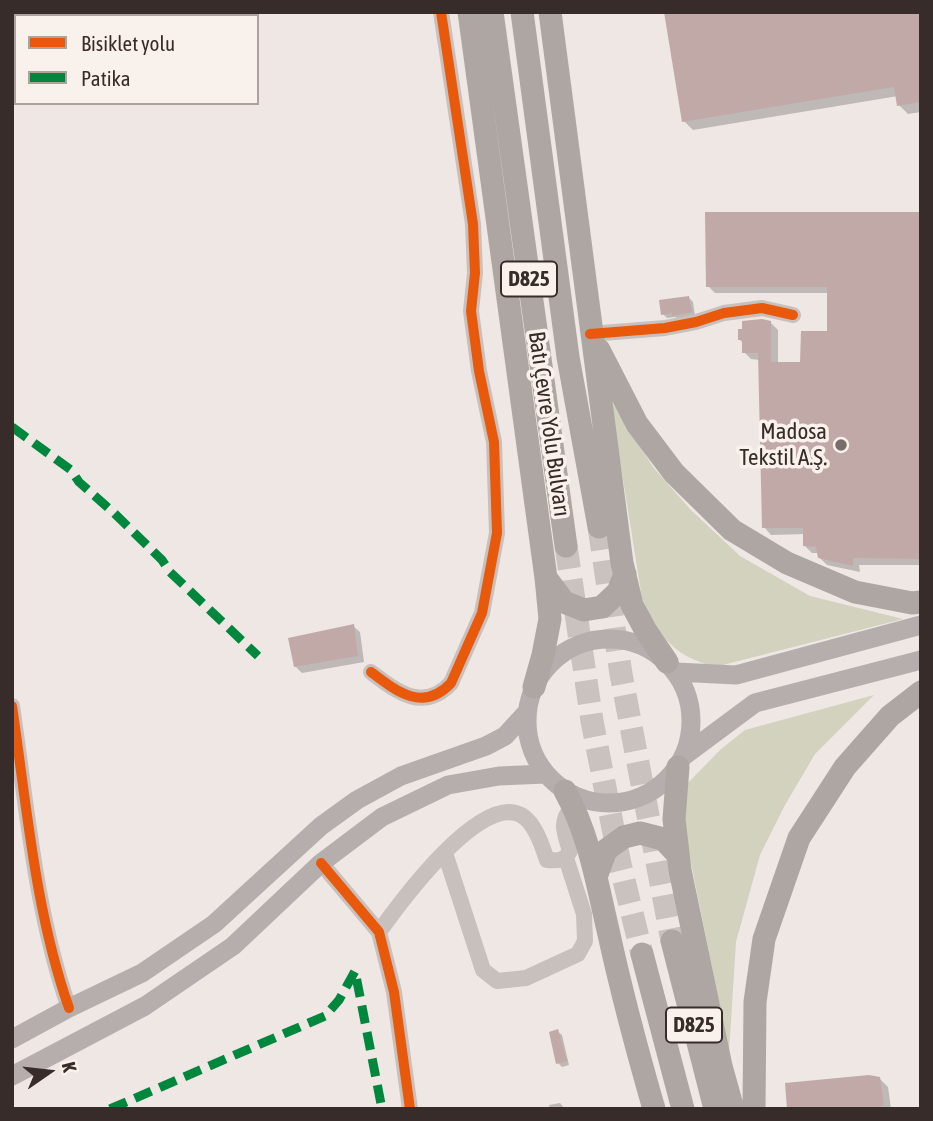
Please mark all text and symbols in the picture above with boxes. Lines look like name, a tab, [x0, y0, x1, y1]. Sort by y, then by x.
legend	[14, 14, 259, 105]
text: Bisiklet yolu	[81, 31, 175, 55]
text: Patika	[81, 66, 131, 90]
road number: D825	[501, 262, 557, 296]
street label: Batı Çevre Yolu Bulvarı	[522, 329, 576, 519]
place label: Madosa Tekstil A.Ş.	[739, 418, 827, 472]
marker: Madosa Tekstil A.Ş.	[833, 437, 849, 453]
road number: D825	[666, 1007, 722, 1042]
north arrow	[14, 1037, 84, 1107]
text: K	[58, 1060, 81, 1074]

